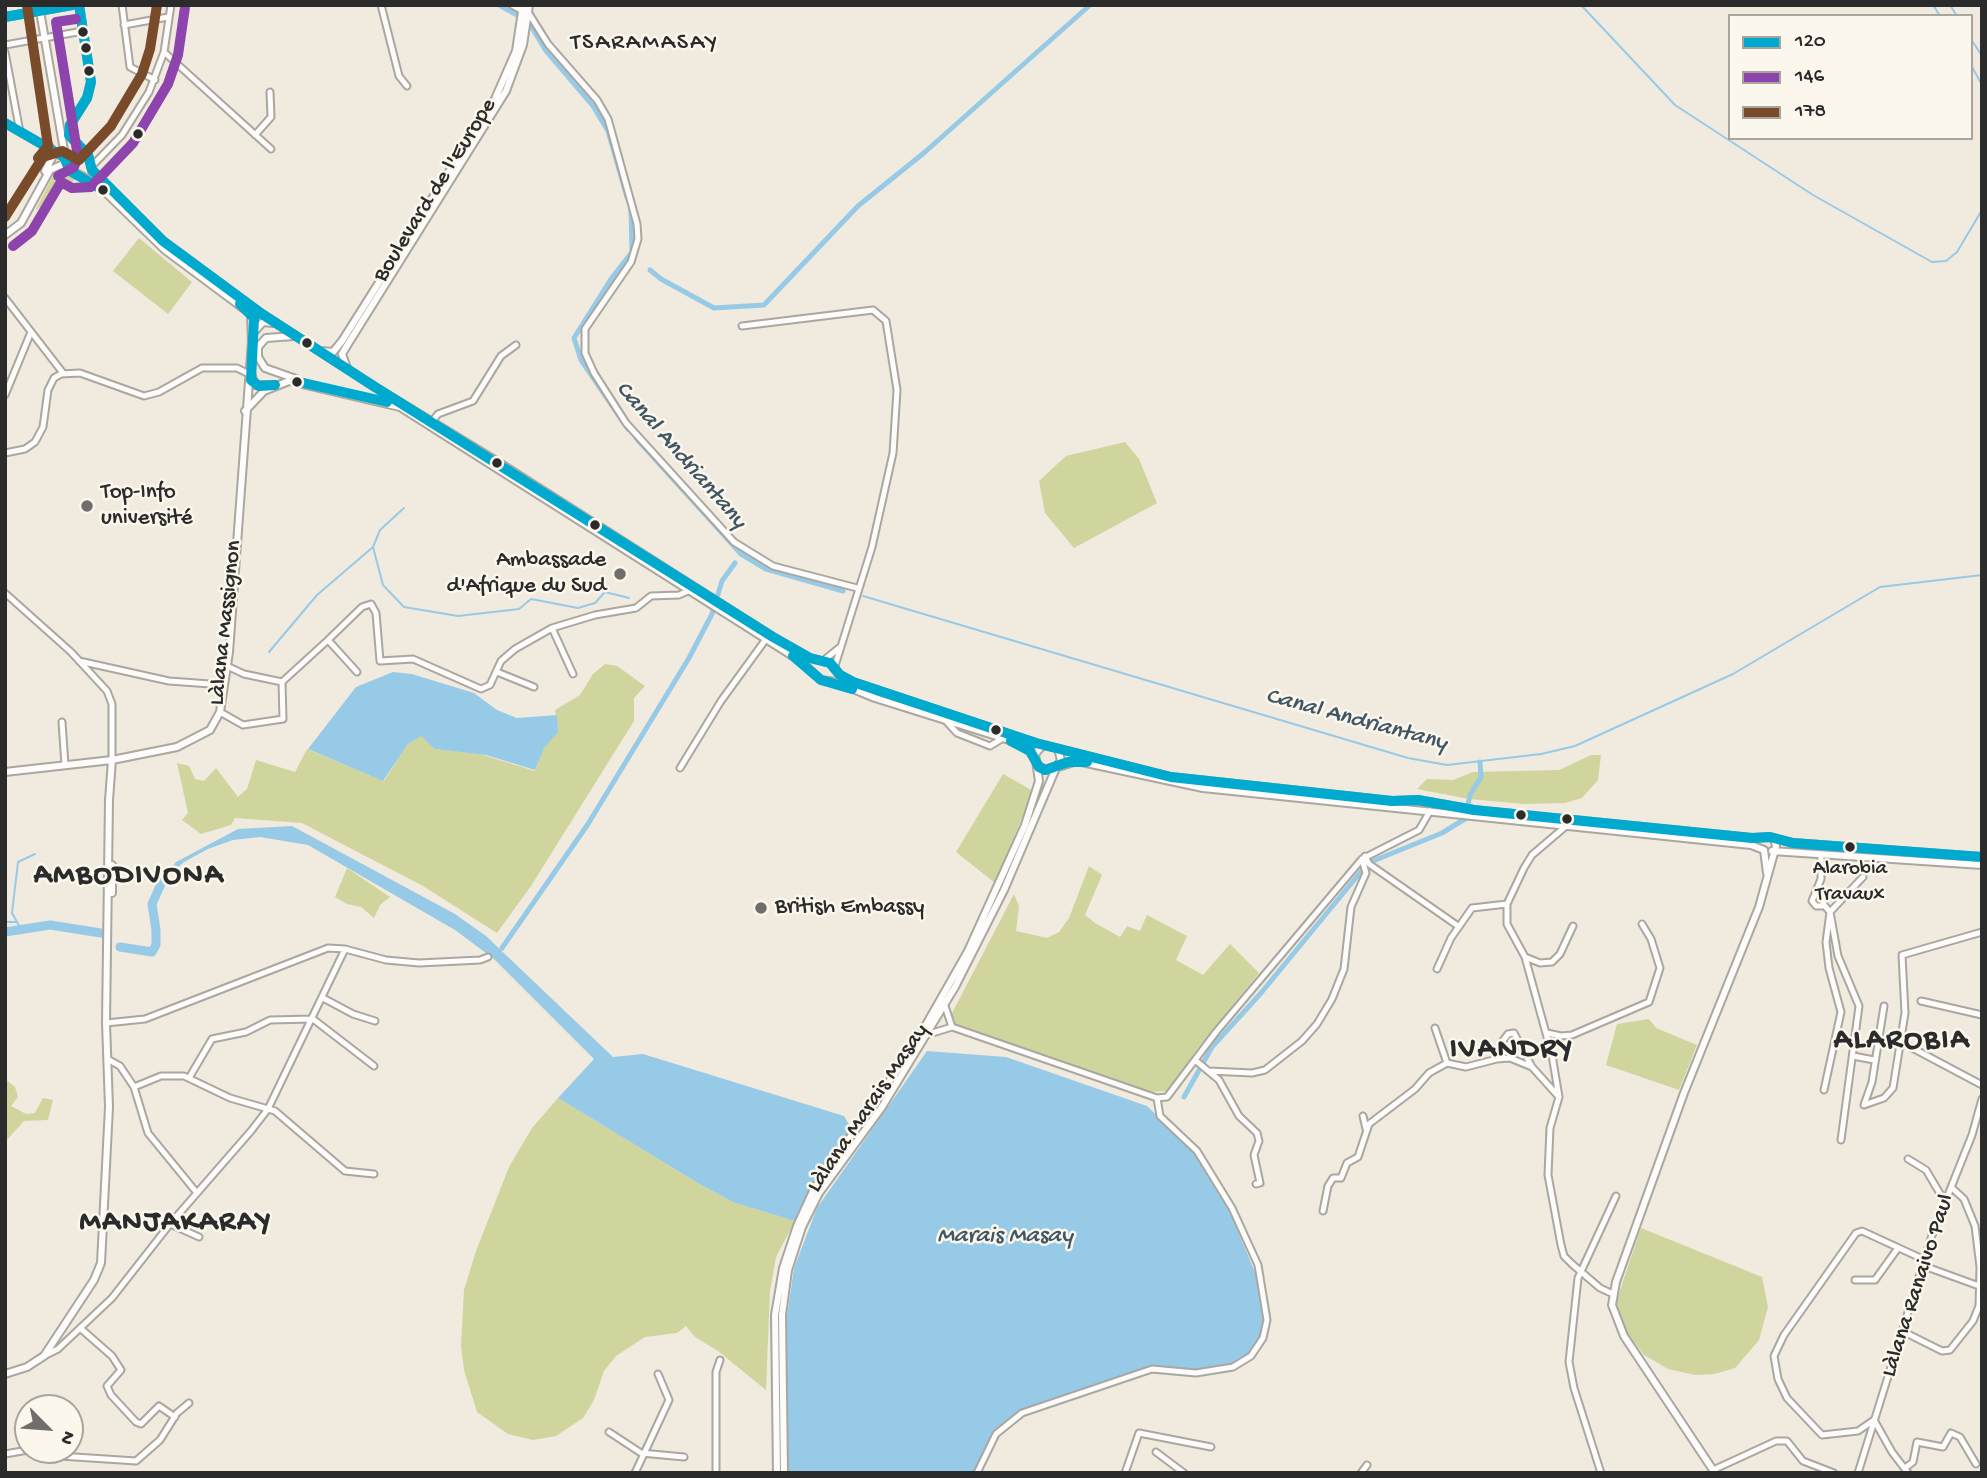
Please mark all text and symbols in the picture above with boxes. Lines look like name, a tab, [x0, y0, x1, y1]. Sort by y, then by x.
legend	[1728, 14, 1973, 140]
unlabelled marker	[76, 25, 90, 39]
district label: TSARAMASAY	[572, 30, 718, 58]
text: 120	[1795, 30, 1826, 55]
unlabelled marker	[79, 41, 93, 55]
unlabelled marker	[82, 64, 96, 78]
text: 146	[1795, 65, 1824, 90]
street label: Boulevard de l'Europe	[368, 94, 504, 288]
text: 178	[1795, 100, 1826, 125]
unlabelled marker	[131, 127, 145, 141]
unlabelled marker	[96, 183, 110, 197]
unlabelled marker	[300, 336, 314, 350]
unlabelled marker	[290, 375, 304, 389]
water label: Canal Andriantany	[608, 376, 752, 536]
unlabelled marker	[490, 456, 504, 470]
place label: Top-Info université	[101, 479, 193, 533]
marker: Top-Info université	[79, 498, 95, 514]
unlabelled marker	[588, 518, 602, 532]
street label: Làlana Massignon	[205, 539, 249, 707]
place label: Ambassade d'Afrique du Sud	[446, 547, 606, 601]
marker: Ambassade d'Afrique du Sud	[612, 566, 628, 582]
water label: Canal Andriantany	[1262, 683, 1450, 759]
unlabelled marker	[989, 723, 1003, 737]
unlabelled marker	[1514, 808, 1528, 822]
unlabelled marker	[1560, 812, 1574, 826]
marker: Alarobia Travaux	[1843, 840, 1857, 854]
place label: Alarobia Travaux	[1813, 857, 1887, 907]
district label: AMBODIVONA	[35, 859, 223, 895]
place label: British Embassy	[775, 894, 924, 922]
marker: British Embassy	[753, 900, 769, 916]
street label: Làlana Marais Masay	[802, 1019, 936, 1199]
district label: ALAROBIA	[1835, 1024, 1969, 1060]
district label: IVANDRY	[1451, 1033, 1573, 1069]
street label: Làlana Ranaivo Paul	[1876, 1191, 1962, 1381]
district label: MANJAKARAY	[81, 1206, 271, 1242]
water label: Marais Masay	[937, 1223, 1073, 1251]
north arrow	[14, 1394, 84, 1464]
text: N	[54, 1427, 80, 1448]

